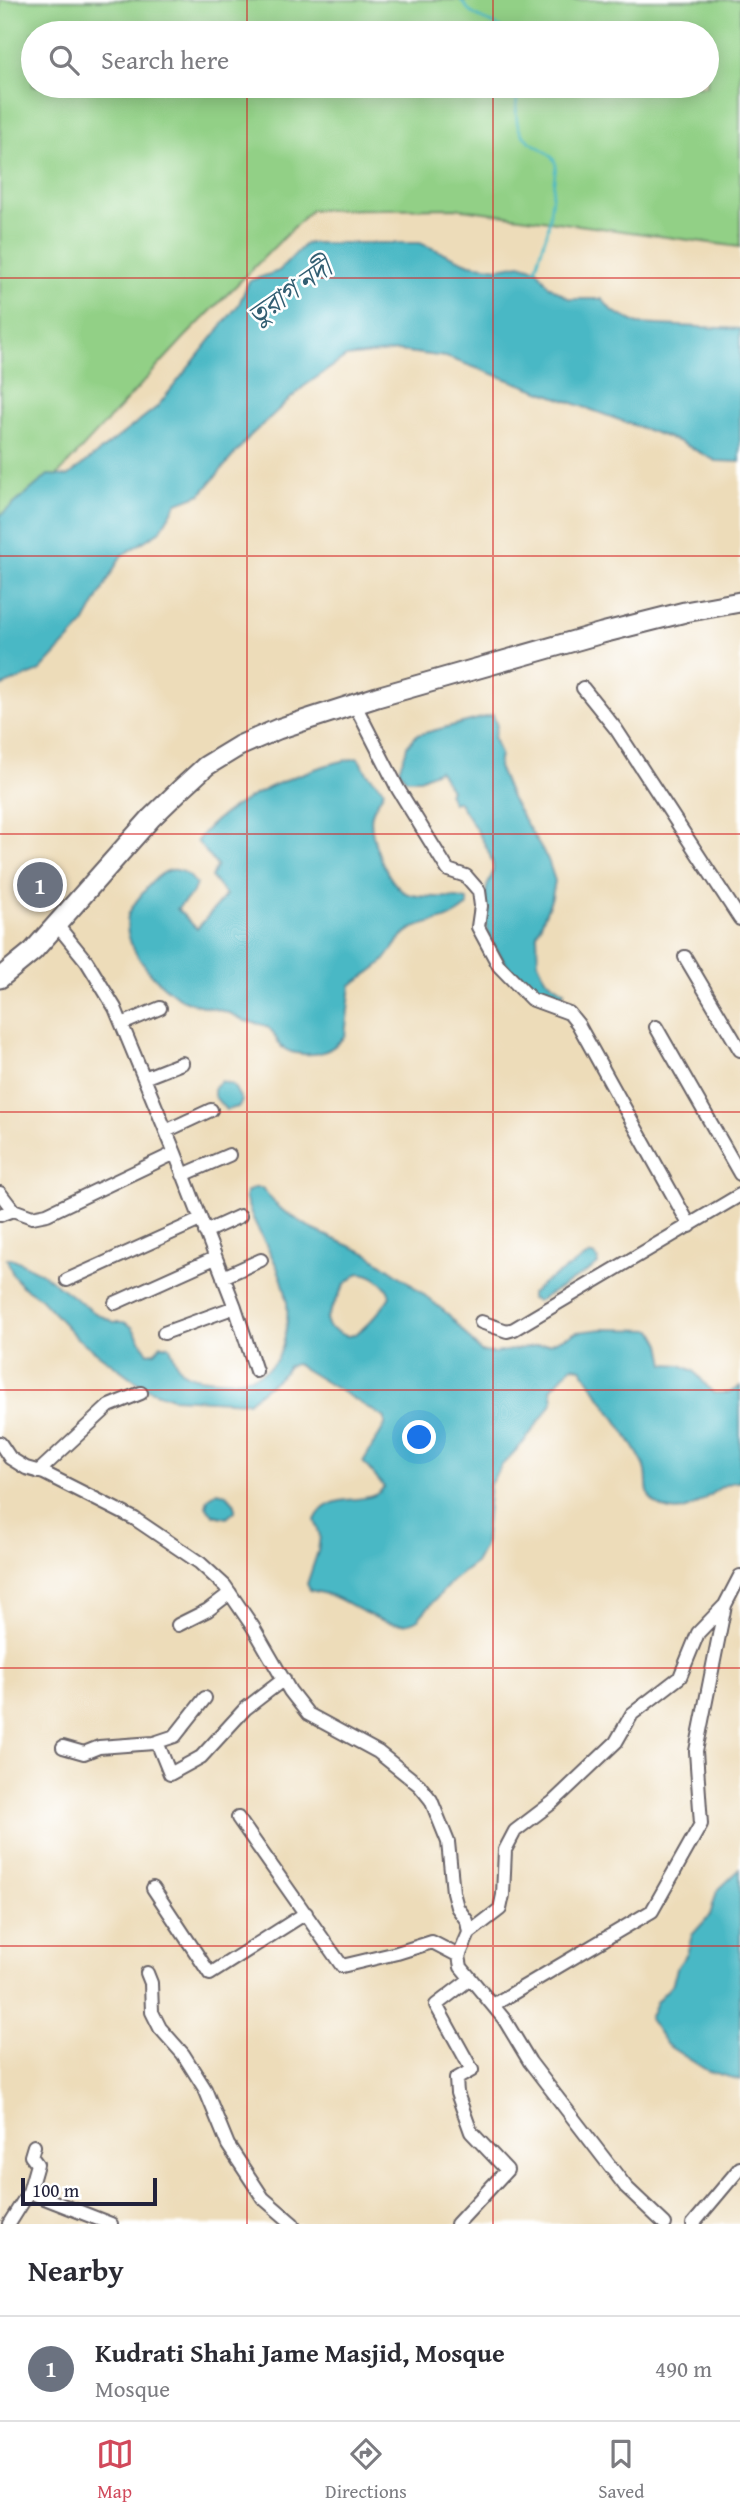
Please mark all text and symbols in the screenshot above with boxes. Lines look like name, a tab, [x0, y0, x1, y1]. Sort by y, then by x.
search box	[21, 21, 719, 98]
text: Search here	[101, 40, 229, 79]
icon: search	[45, 41, 83, 79]
water label: তুরাগ নদী	[239, 245, 342, 335]
pin: 1	[17, 859, 63, 911]
your location	[402, 1420, 436, 1454]
scale bar	[21, 2175, 158, 2207]
text: 100 m	[32, 2176, 79, 2204]
text: Nearby	[28, 2248, 124, 2292]
text: Kudrati Shahi Jame Masjid, Mosque	[95, 2333, 505, 2372]
text: 1	[45, 2352, 57, 2385]
text: 490 m	[655, 2352, 712, 2385]
text: Mosque	[95, 2372, 170, 2405]
tab: Map	[96, 2435, 134, 2505]
tab: Directions	[325, 2435, 407, 2505]
tab: Saved	[598, 2435, 644, 2505]

